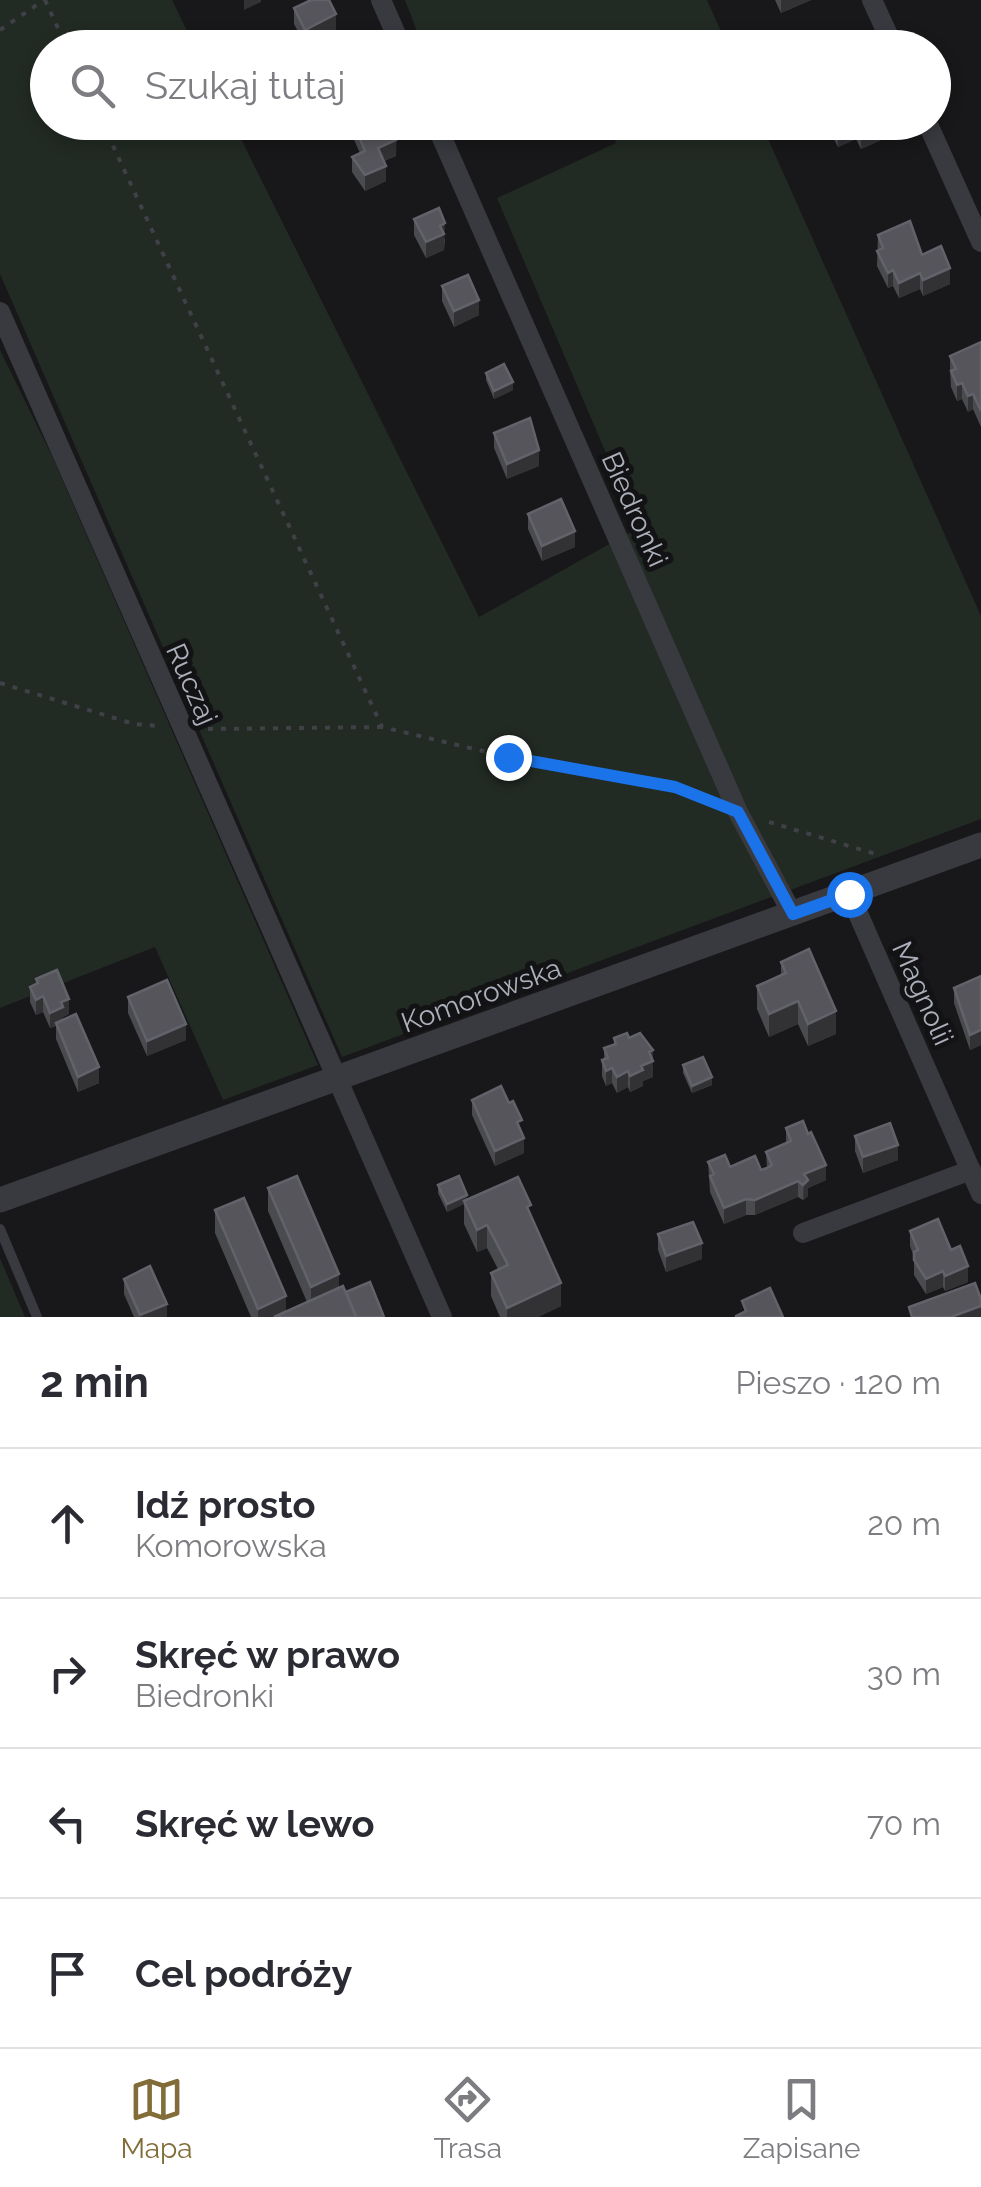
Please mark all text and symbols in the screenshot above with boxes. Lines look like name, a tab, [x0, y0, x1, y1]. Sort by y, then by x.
search box	[30, 30, 951, 140]
icon: search	[65, 58, 120, 113]
text: Szukaj tutaj	[145, 63, 346, 108]
street label: Biedronki	[595, 447, 674, 572]
street label: Ruczaj	[159, 638, 224, 730]
route end	[486, 735, 532, 781]
route start	[827, 872, 873, 918]
street label: Magnolii	[885, 936, 960, 1050]
street label: Komorowska	[397, 951, 566, 1040]
text: 2 min	[40, 1358, 149, 1407]
text: Pieszo · 120 m	[736, 1364, 941, 1401]
text: Idź prosto	[135, 1482, 316, 1527]
icon: ahead	[40, 1496, 95, 1551]
text: 20 m	[867, 1505, 941, 1542]
text: Komorowska	[135, 1527, 327, 1564]
text: Skręć w prawo	[135, 1632, 400, 1677]
icon: right	[40, 1646, 95, 1701]
text: 30 m	[867, 1655, 941, 1692]
text: Biedronki	[135, 1677, 274, 1714]
icon: left	[40, 1796, 95, 1851]
text: Skręć w lewo	[135, 1801, 375, 1846]
text: 70 m	[867, 1805, 941, 1842]
icon: arrive	[40, 1946, 95, 2001]
text: Cel podróży	[135, 1951, 352, 1996]
tab: Mapa	[120, 2072, 193, 2165]
tab: Trasa	[434, 2072, 502, 2165]
tab: Zapisane	[743, 2072, 861, 2165]

